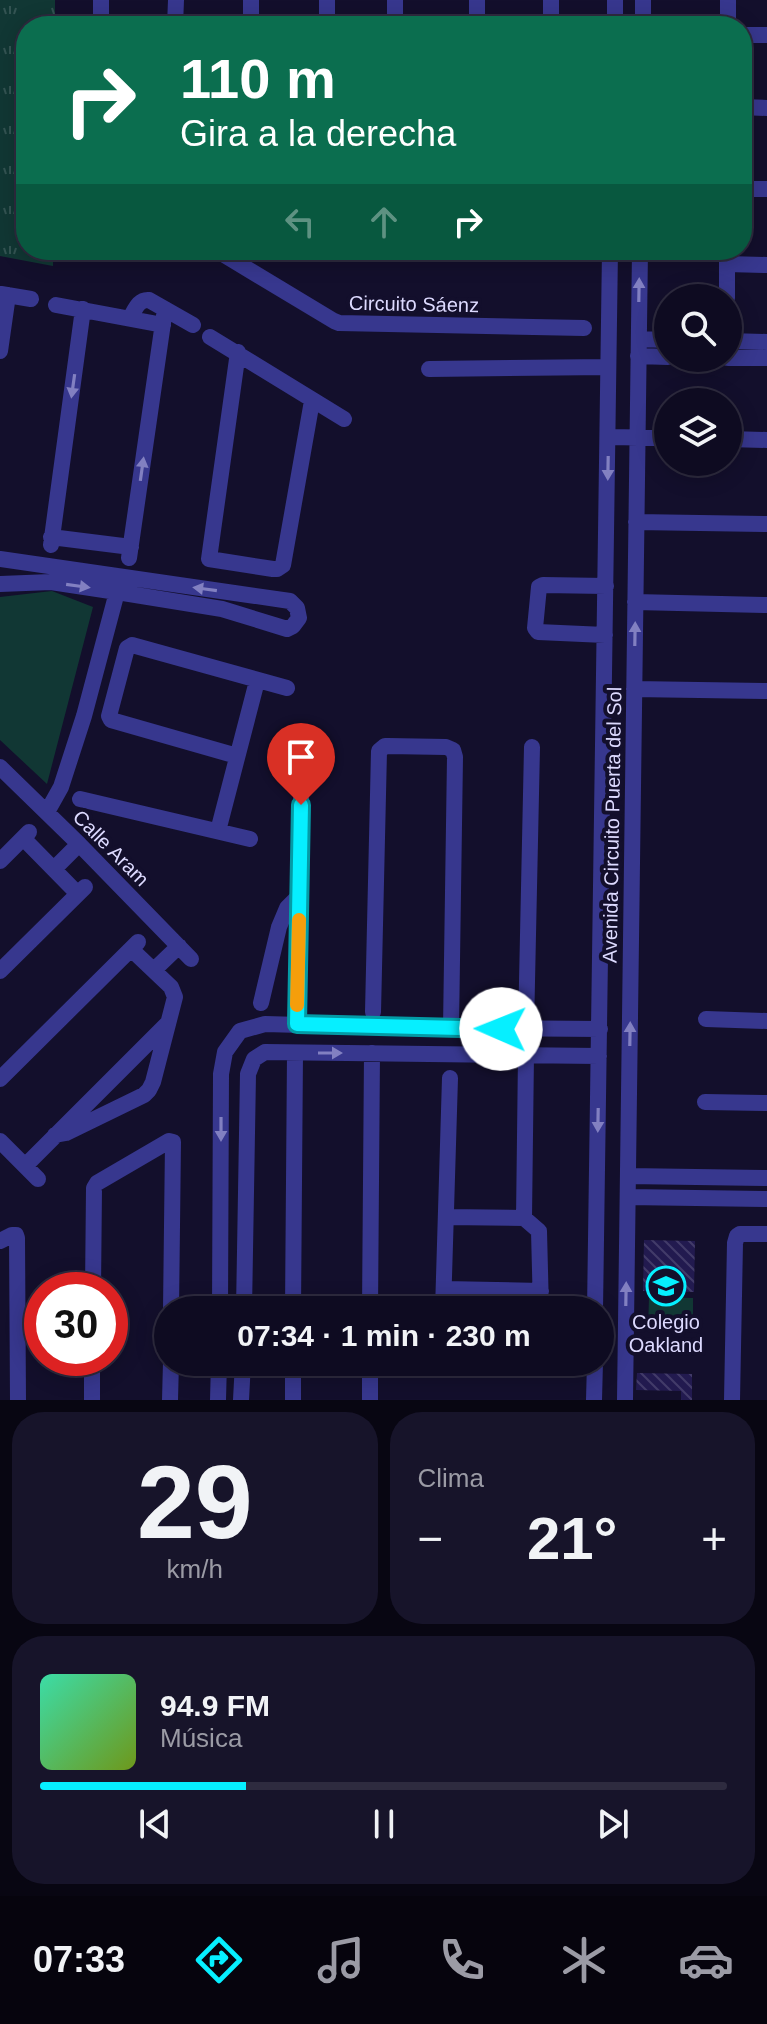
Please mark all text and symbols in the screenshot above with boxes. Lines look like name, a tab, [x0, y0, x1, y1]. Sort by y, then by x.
text: 110 m	[180, 47, 336, 110]
icon: right	[48, 48, 152, 152]
text: Gira a la derecha	[180, 113, 456, 154]
icon: left	[278, 200, 322, 244]
icon: ahead	[362, 200, 406, 244]
icon: right	[446, 200, 490, 244]
one-way arrow	[633, 277, 645, 302]
map controls	[654, 284, 742, 476]
button: search	[654, 284, 742, 372]
street label: Circuito Sáenz	[349, 292, 479, 316]
one-way arrow	[66, 374, 79, 399]
button: layers	[654, 388, 742, 476]
one-way arrow	[602, 456, 614, 481]
one-way arrow	[136, 457, 149, 482]
one-way arrow	[66, 580, 91, 593]
one-way arrow	[192, 582, 217, 595]
one-way arrow	[629, 621, 641, 646]
street label: Avenida Circuito Puerta del Sol	[599, 687, 625, 963]
pin	[267, 723, 335, 805]
icon: arrive	[279, 735, 323, 779]
street label: Calle Aram	[69, 806, 153, 890]
position arrow	[459, 987, 543, 1071]
one-way arrow	[624, 1021, 636, 1046]
one-way arrow	[318, 1047, 343, 1059]
one-way arrow	[592, 1108, 604, 1133]
one-way arrow	[215, 1117, 227, 1142]
school or university icon: Colegio Oakland	[645, 1265, 687, 1307]
speed limit sign: 30	[24, 1272, 128, 1376]
one-way arrow	[620, 1281, 633, 1306]
place label: Colegio Oakland	[629, 1311, 703, 1356]
text: 07:34 · 1 min · 230 m	[237, 1319, 531, 1352]
text: 29	[137, 1444, 253, 1560]
text: Clima	[418, 1463, 484, 1493]
text: 21°	[527, 1505, 618, 1572]
text: −	[418, 1514, 443, 1563]
text: +	[701, 1514, 727, 1563]
text: km/h	[167, 1554, 223, 1584]
text: 94.9 FM	[160, 1689, 270, 1722]
text: Música	[160, 1723, 242, 1753]
icon: previous	[133, 1802, 177, 1846]
icon: pause	[362, 1802, 406, 1846]
icon: next	[591, 1802, 635, 1846]
icon: directions	[191, 1932, 247, 1988]
icon: music	[313, 1932, 369, 1988]
icon: phone	[434, 1932, 490, 1988]
icon: climate	[556, 1932, 612, 1988]
icon: car	[678, 1932, 734, 1988]
text: 07:33	[33, 1939, 125, 1980]

